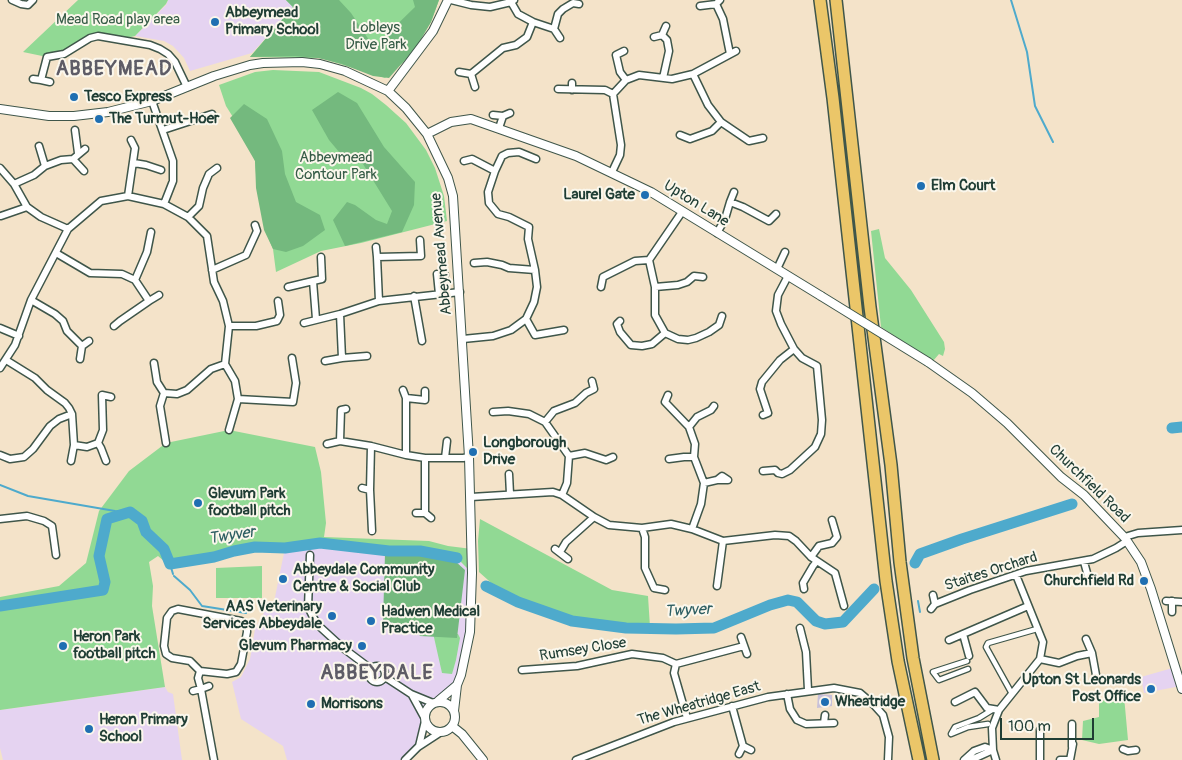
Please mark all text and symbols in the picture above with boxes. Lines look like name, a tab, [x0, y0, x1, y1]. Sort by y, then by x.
place label: Abbeymead Primary School	[225, 4, 319, 39]
park label: Mead Road play area	[56, 11, 180, 29]
marker: Abbeymead Primary School	[209, 16, 221, 28]
park label: Lobleys Drive Park	[345, 19, 407, 54]
district label: ABBEYMEAD	[55, 58, 173, 82]
place label: Tesco Express	[84, 88, 172, 106]
marker: Tesco Express	[68, 91, 80, 103]
place label: The Turmut-Hoer	[109, 110, 219, 128]
marker: The Turmut-Hoer	[93, 113, 105, 125]
park label: Abbeymead Contour Park	[295, 149, 377, 184]
street label: Upton Lane	[660, 177, 732, 231]
place label: Elm Court	[931, 177, 995, 195]
marker: Elm Court	[915, 180, 927, 192]
place label: Laurel Gate	[563, 186, 635, 204]
marker: Laurel Gate	[639, 189, 651, 201]
street label: Abbeymead Avenue	[428, 192, 456, 316]
place label: Longborough Drive	[483, 434, 566, 469]
street label: Churchfield Road	[1045, 441, 1133, 527]
marker: Longborough Drive	[467, 446, 479, 458]
place label: Glevum Park football pitch	[208, 485, 291, 520]
marker: Glevum Park football pitch	[192, 497, 204, 509]
water label: Twyver	[207, 523, 257, 549]
street label: Staites Orchard	[942, 548, 1040, 596]
place label: Abbeydale Community Centre & Social Club	[293, 561, 434, 596]
place label: Churchfield Rd	[1044, 572, 1134, 590]
marker: Abbeydale Community Centre & Social Club	[277, 573, 289, 585]
marker: Churchfield Rd	[1138, 575, 1150, 587]
place label: AAS Veterinary Services Abbeydale	[203, 598, 322, 633]
water label: Twyver	[664, 600, 712, 622]
place label: Hadwen Medical Practice	[381, 603, 480, 638]
marker: AAS Veterinary Services Abbeydale	[326, 610, 338, 622]
marker: Hadwen Medical Practice	[365, 615, 377, 627]
place label: Heron Park football pitch	[73, 628, 156, 663]
street label: Rumsey Close	[538, 634, 628, 666]
place label: Glevum Pharmacy	[239, 637, 352, 655]
marker: Heron Park football pitch	[57, 640, 69, 652]
marker: Glevum Pharmacy	[356, 640, 368, 652]
district label: ABBEYDALE	[319, 662, 435, 686]
place label: Upton St Leonards Post Office	[1022, 671, 1141, 706]
street label: The Wheatridge East	[636, 678, 762, 730]
marker: Upton St Leonards Post Office	[1145, 683, 1157, 695]
place label: Wheatridge	[835, 693, 905, 711]
place label: Morrisons	[321, 695, 383, 713]
marker: Wheatridge	[819, 696, 831, 708]
marker: Morrisons	[305, 698, 317, 710]
scale bar	[1002, 708, 1096, 740]
place label: Heron Primary School	[99, 711, 188, 746]
text: 100 m	[1008, 717, 1051, 736]
marker: Heron Primary School	[83, 723, 95, 735]

